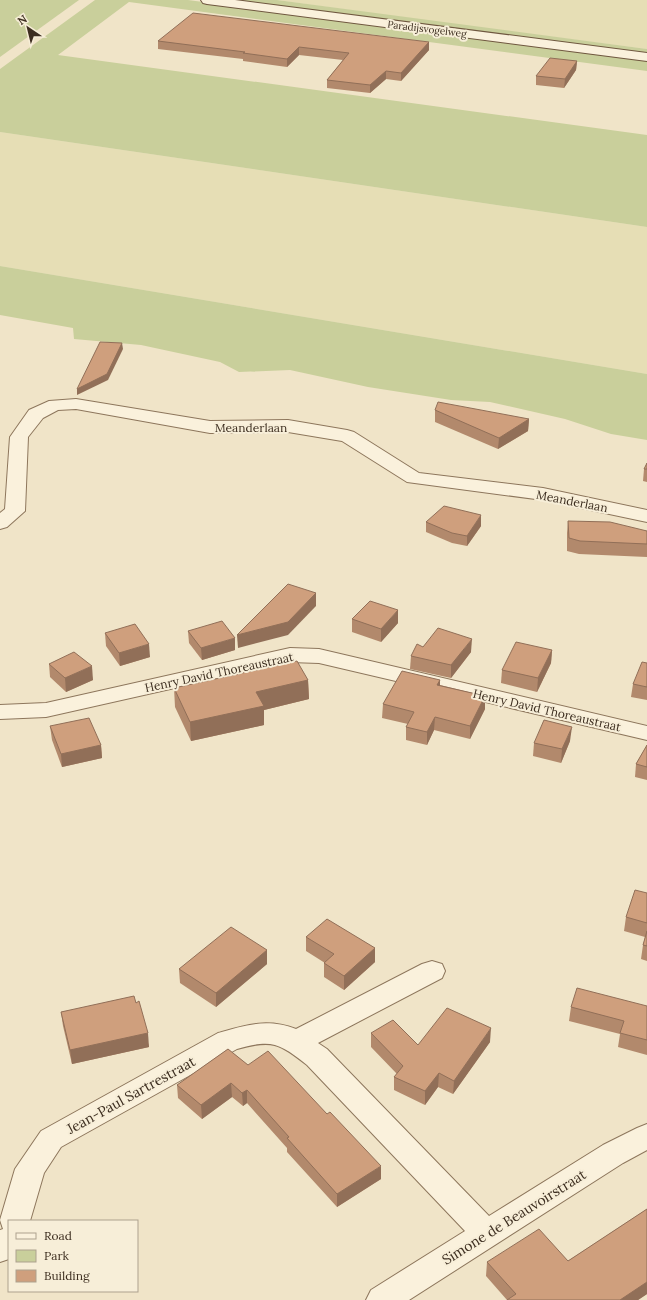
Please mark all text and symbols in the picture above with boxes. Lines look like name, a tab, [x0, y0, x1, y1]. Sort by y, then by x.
north arrow	[8, 8, 48, 48]
text: N	[15, 11, 30, 28]
street label: Paradijsvogelweg	[387, 18, 468, 40]
street label: Meanderlaan	[215, 420, 287, 435]
street label: Meanderlaan	[535, 487, 609, 515]
street label: Henry David Thoreaustraat	[143, 649, 295, 695]
street label: Henry David Thoreaustraat	[472, 686, 623, 734]
street label: Jean-Paul Sartrestraat	[63, 1052, 199, 1138]
street label: Simone de Beauvoirstraat	[439, 1165, 590, 1269]
legend	[8, 1220, 138, 1292]
text: Road	[44, 1228, 72, 1243]
text: Park	[44, 1248, 70, 1263]
text: Building	[44, 1268, 90, 1283]

